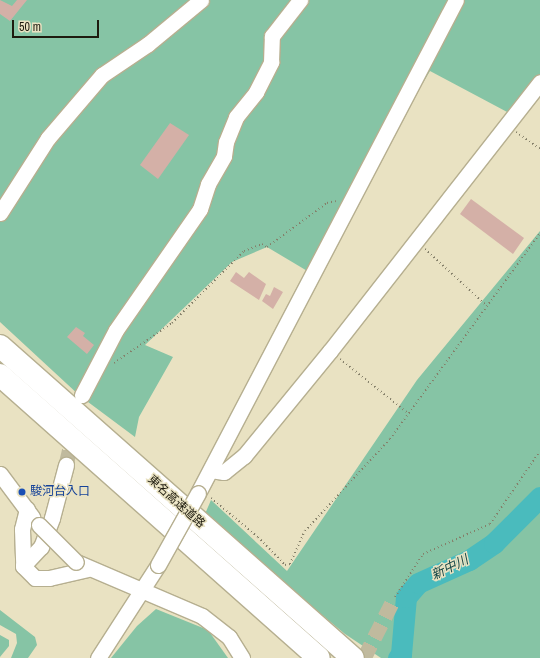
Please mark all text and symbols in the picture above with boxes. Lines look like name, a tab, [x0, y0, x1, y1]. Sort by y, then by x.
scale bar	[14, 12, 101, 38]
text: 50 m	[19, 19, 41, 35]
street label: 東名高速道路	[144, 473, 208, 531]
place label: 駿河台入口	[30, 485, 90, 499]
marker: 駿河台入口	[17, 487, 27, 497]
water label: 新中川	[429, 552, 471, 584]

